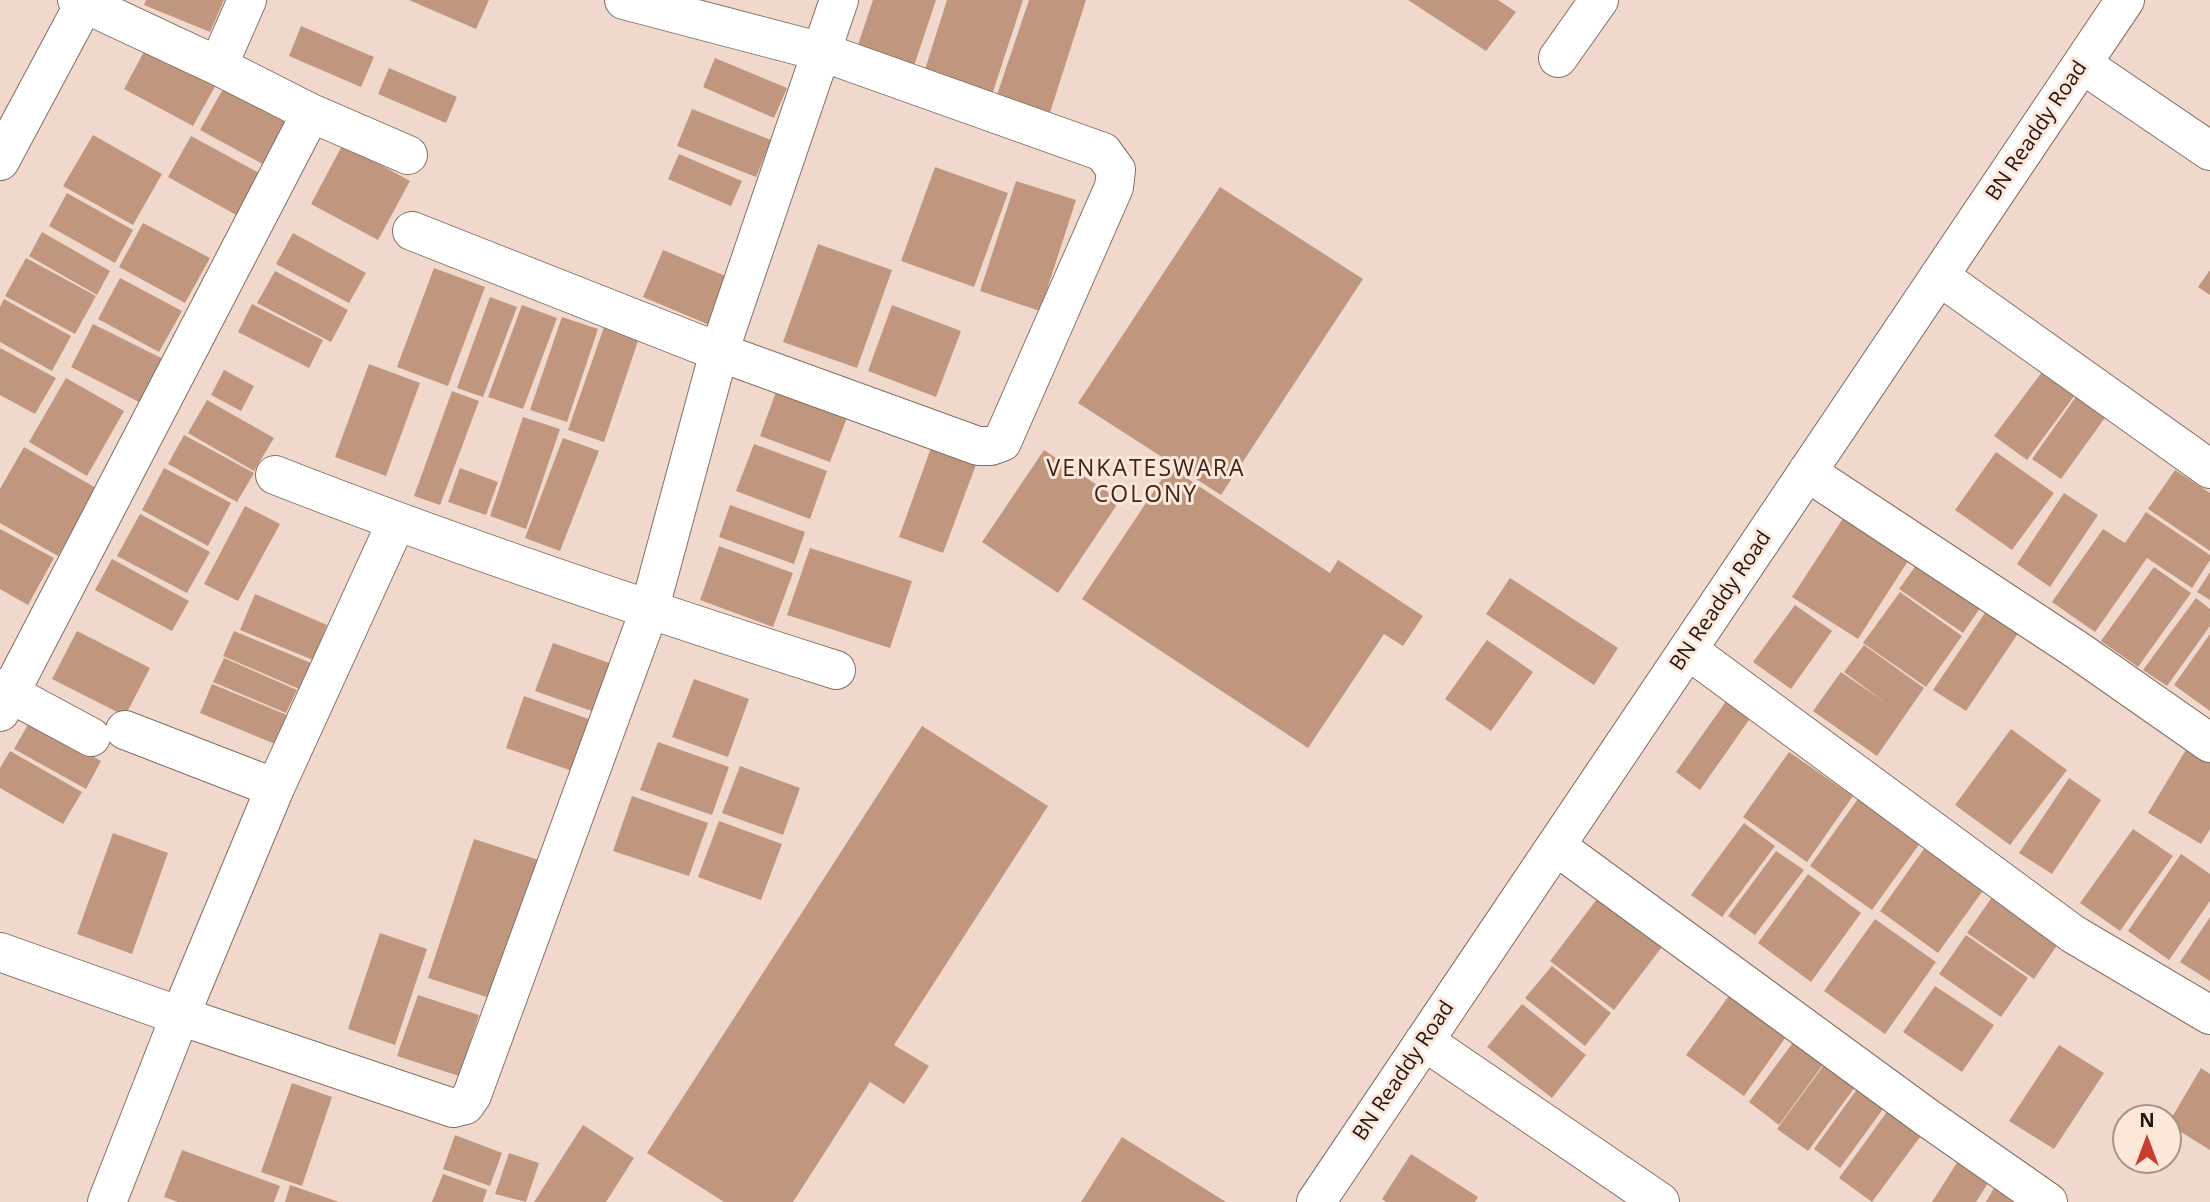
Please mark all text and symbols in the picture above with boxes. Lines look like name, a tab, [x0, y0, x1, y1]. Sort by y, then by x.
street label: BN Readdy Road	[1981, 56, 2093, 206]
district label: VENKATESWARA COLONY	[1048, 455, 1244, 509]
street label: BN Readdy Road	[1665, 526, 1777, 676]
street label: BN Readdy Road	[1348, 996, 1460, 1146]
north arrow	[2112, 1104, 2182, 1174]
text: N	[2139, 1107, 2155, 1133]

